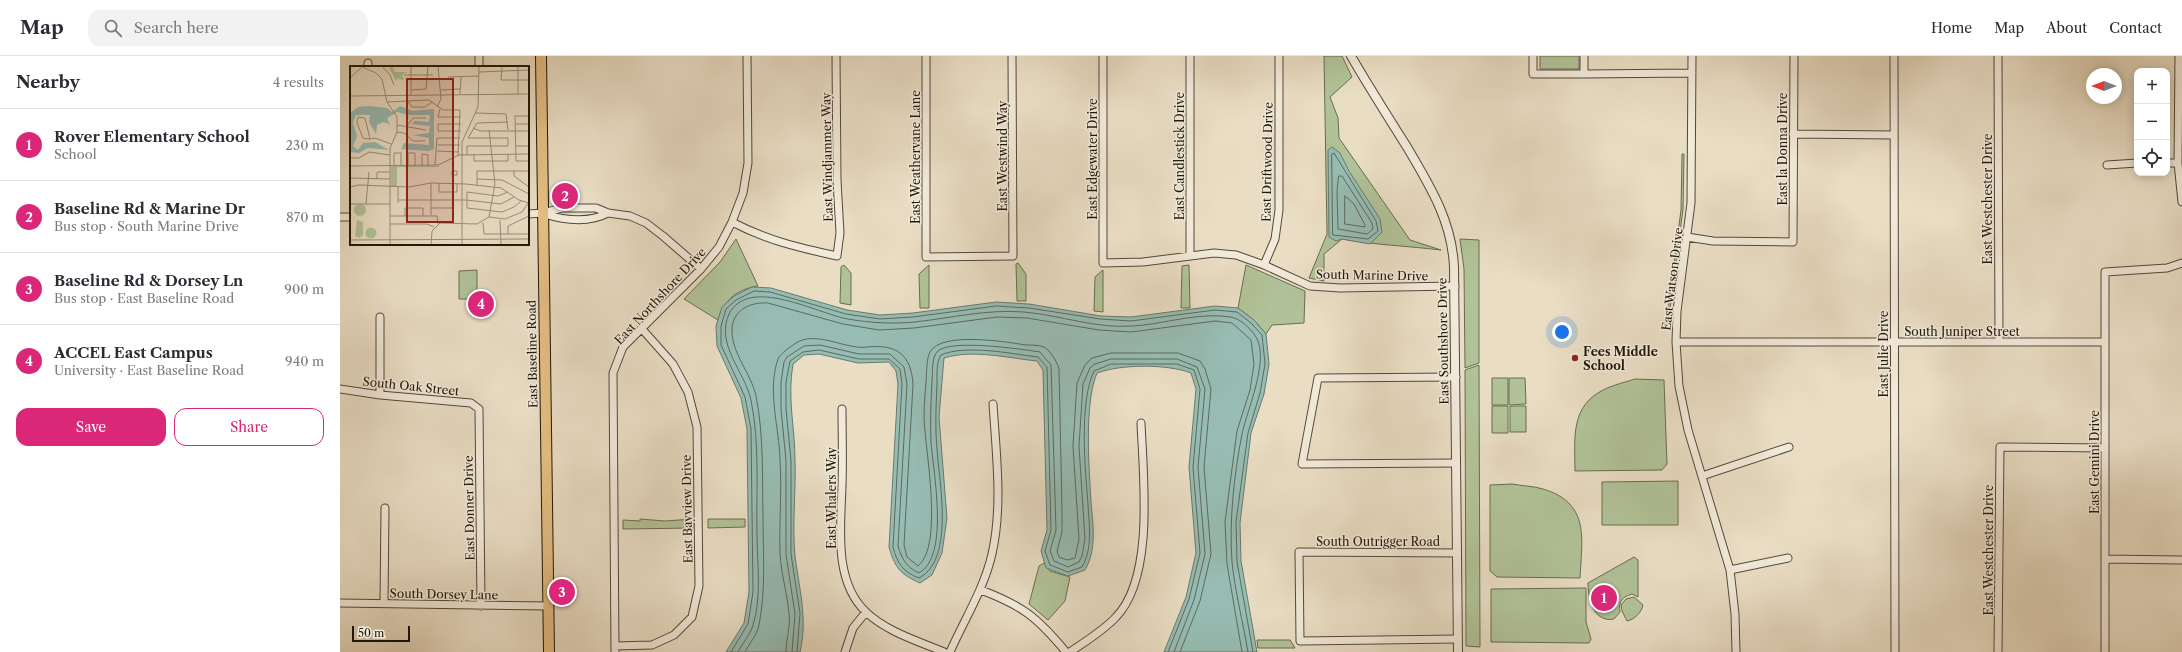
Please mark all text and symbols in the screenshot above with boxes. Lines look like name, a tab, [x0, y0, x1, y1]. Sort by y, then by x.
search box	[88, 10, 368, 46]
text: Map	[20, 16, 64, 39]
icon: search	[102, 17, 124, 39]
text: Search here	[134, 18, 219, 37]
text: Home	[1931, 19, 1972, 37]
text: Map	[1994, 19, 2024, 37]
text: About	[2046, 19, 2087, 37]
text: Contact	[2109, 19, 2162, 37]
inset map	[350, 66, 529, 245]
north arrow	[2086, 68, 2122, 104]
map controls	[2134, 68, 2170, 176]
button: +	[2134, 68, 2170, 104]
text: Nearby	[16, 72, 80, 92]
text: 4 results	[273, 74, 324, 90]
street label: East Weathervane Lane	[908, 90, 923, 224]
street label: East Windjammer Way	[818, 92, 836, 222]
street label: East Candlestick Drive	[1172, 92, 1187, 220]
street label: East la Donna Drive	[1775, 92, 1790, 205]
street label: East Edgewater Drive	[1085, 98, 1100, 220]
street label: East Westwind Way	[995, 100, 1010, 211]
street label: East Driftwood Drive	[1258, 102, 1276, 222]
button: −	[2134, 104, 2170, 140]
text: Rover Elementary School	[54, 127, 250, 146]
street label: East Westchester Drive	[1980, 133, 1995, 264]
text: 1	[26, 137, 32, 153]
text: 230 m	[286, 137, 324, 153]
button: locate	[2134, 140, 2170, 176]
text: School	[54, 146, 97, 162]
pin: 2	[552, 181, 578, 211]
text: Baseline Rd & Marine Dr	[54, 199, 245, 218]
text: 2	[25, 209, 33, 225]
text: 870 m	[286, 209, 324, 225]
text: Bus stop · South Marine Drive	[54, 218, 239, 234]
street label: East Watson Drive	[1658, 226, 1686, 331]
street label: East Northshore Drive	[611, 244, 709, 348]
street label: South Marine Drive	[1316, 267, 1429, 283]
text: Baseline Rd & Dorsey Ln	[54, 271, 243, 290]
street label: East Southshore Drive	[1434, 277, 1452, 405]
text: 3	[25, 281, 33, 297]
text: 900 m	[284, 281, 324, 297]
pin: 4	[468, 289, 494, 319]
text: Bus stop · East Baseline Road	[54, 290, 234, 306]
street label: East Baseline Road	[524, 299, 540, 408]
street label: East Julie Drive	[1876, 310, 1891, 398]
your location	[1552, 322, 1572, 342]
street label: South Juniper Street	[1904, 324, 2021, 339]
text: ACCEL East Campus	[54, 343, 213, 362]
place label: Fees Middle School	[1583, 344, 1658, 373]
text: 4	[25, 353, 33, 369]
text: 940 m	[285, 353, 324, 369]
marker: Fees Middle School	[1570, 353, 1580, 363]
text: University · East Baseline Road	[54, 362, 244, 378]
street label: South Oak Street	[362, 373, 461, 399]
button: Save	[16, 408, 166, 446]
button: Share	[174, 408, 324, 446]
street label: East Gemini Drive	[2087, 410, 2102, 514]
street label: East Whalers Way	[824, 447, 839, 549]
street label: East Bayview Drive	[679, 454, 695, 564]
street label: East Donner Drive	[461, 455, 477, 561]
street label: East Westchester Drive	[1981, 484, 1996, 615]
street label: South Outrigger Road	[1316, 534, 1441, 549]
pin: 3	[549, 577, 575, 607]
pin: 1	[1591, 583, 1617, 613]
street label: South Dorsey Lane	[390, 586, 499, 602]
scale bar	[352, 624, 410, 643]
text: 50 m	[358, 626, 384, 640]

